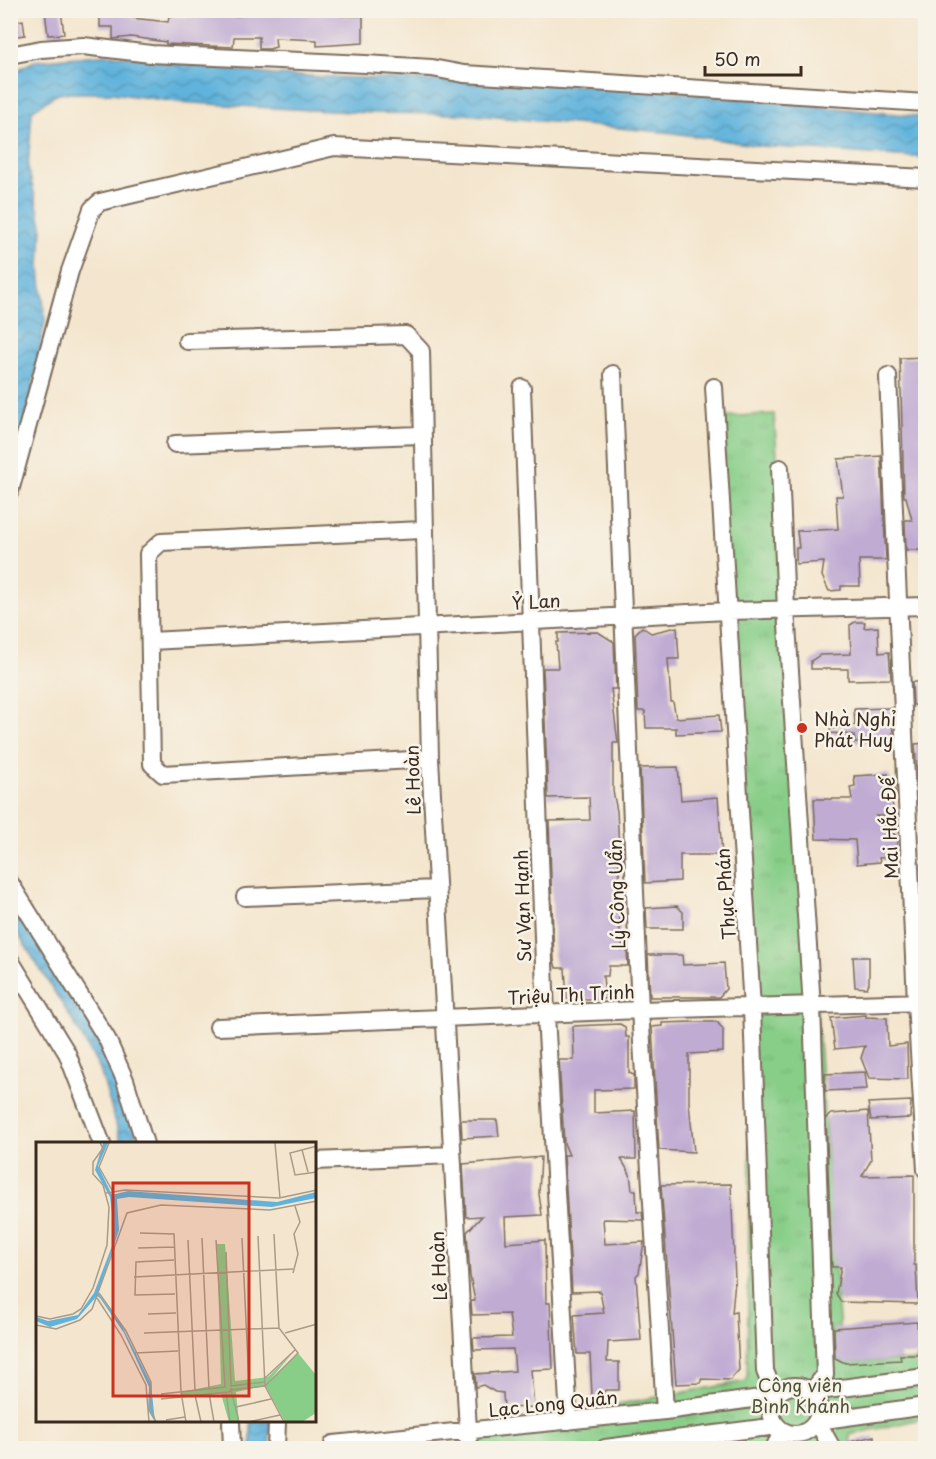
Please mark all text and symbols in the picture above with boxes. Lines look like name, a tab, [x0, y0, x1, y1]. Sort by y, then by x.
scale bar	[705, 39, 801, 77]
text: 50 m	[714, 45, 761, 72]
street label: Ỷ Lan	[511, 586, 561, 616]
place label: Nhà Nghỉ Phát Huy	[814, 705, 896, 753]
marker: Nhà Nghỉ Phát Huy	[795, 721, 809, 735]
street label: Lê Hoàn	[397, 745, 427, 815]
street label: Mai Hắc Đế	[874, 775, 904, 879]
street label: Lý Công Uẩn	[601, 839, 631, 949]
street label: Thục Phán	[708, 847, 742, 941]
street label: Sư Vạn Hạnh	[507, 849, 537, 963]
street label: Triệu Thị Trinh	[507, 977, 635, 1011]
inset map	[36, 1142, 316, 1423]
street label: Lê Hoàn	[423, 1230, 453, 1302]
park label: Công viên Bình Khánh	[750, 1371, 850, 1419]
street label: Lạc Long Quân	[487, 1383, 619, 1423]

